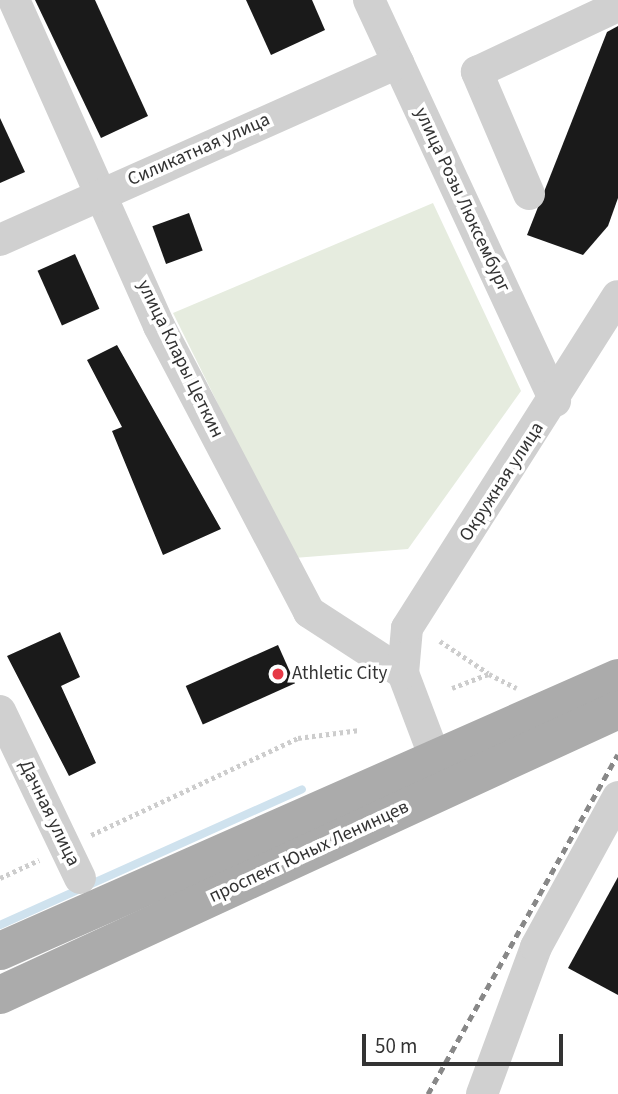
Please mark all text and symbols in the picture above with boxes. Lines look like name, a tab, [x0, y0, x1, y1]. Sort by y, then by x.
street label: улица Розы Люксембург	[409, 104, 515, 296]
street label: Силикатная улица	[124, 108, 274, 192]
street label: улица Клары Цеткин	[132, 276, 228, 442]
street label: Окружная улица	[455, 418, 549, 546]
place label: Athletic City	[292, 663, 387, 685]
marker: Athletic City	[270, 666, 286, 682]
street label: Дачная улица	[14, 756, 84, 870]
street label: проспект Юных Ленинцев	[206, 796, 412, 908]
scale bar	[366, 1020, 567, 1064]
text: 50 m	[375, 1031, 417, 1061]

